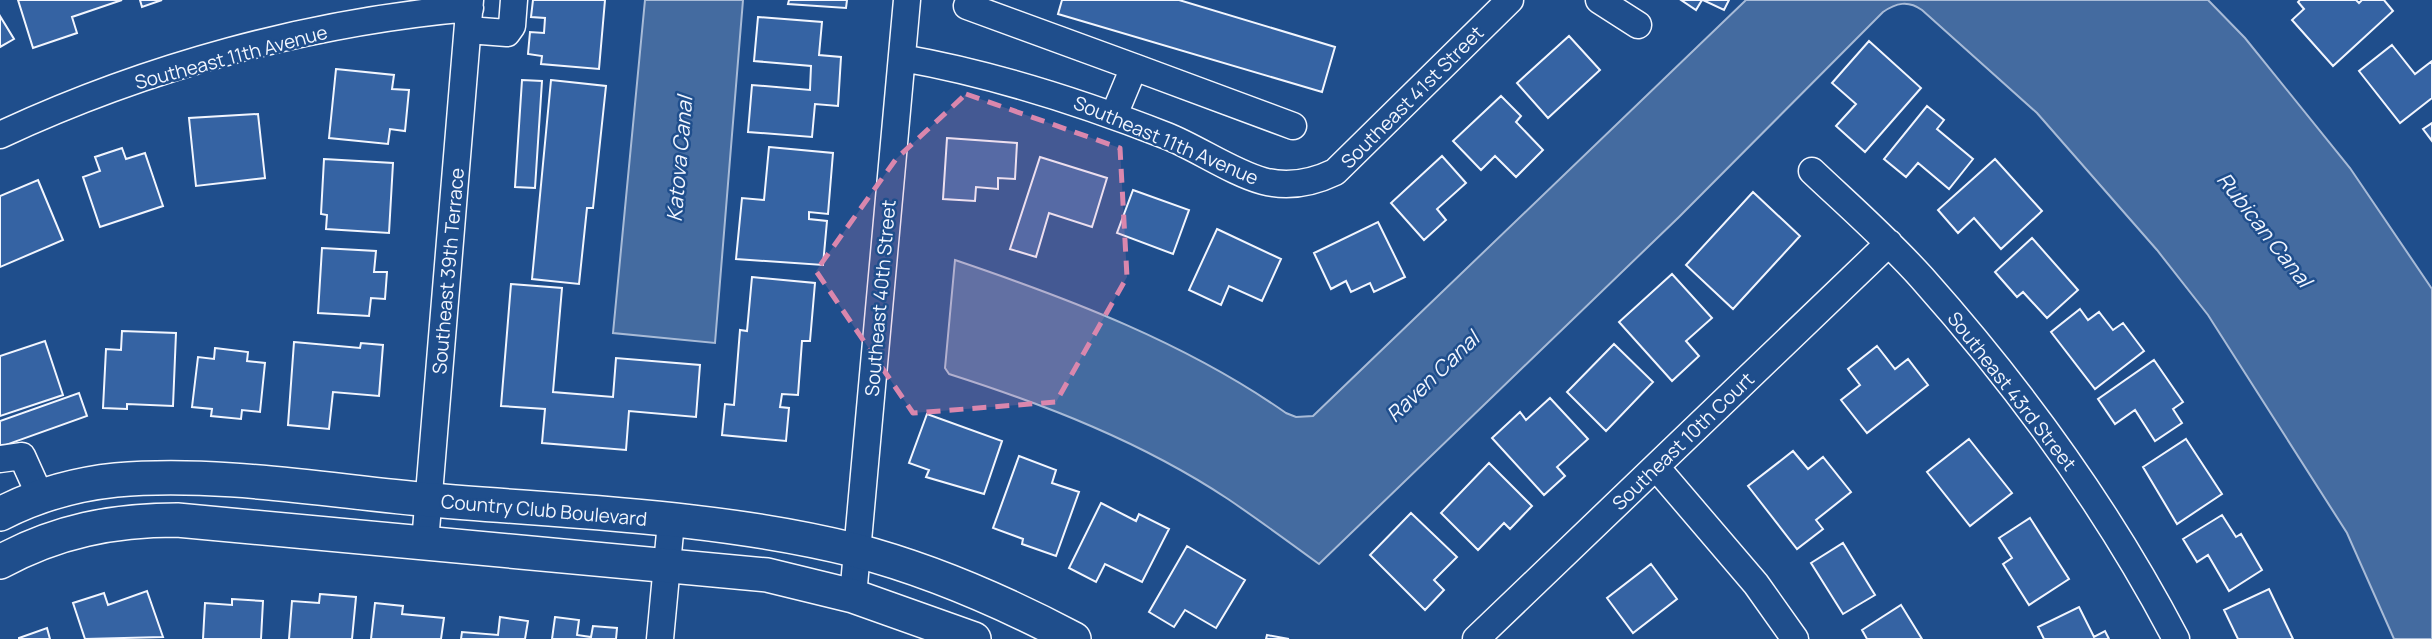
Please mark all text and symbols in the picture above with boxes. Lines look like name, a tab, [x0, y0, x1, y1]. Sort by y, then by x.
street label: Southeast 11th Avenue	[132, 19, 330, 95]
street label: Southeast 41st Street	[1335, 20, 1489, 174]
street label: Southeast 11th Avenue	[1070, 89, 1262, 191]
water label: Katova Canal	[660, 92, 699, 223]
water label: Rubican Canal	[2211, 166, 2320, 295]
street label: Southeast 39th Terrace	[426, 167, 470, 375]
street label: Southeast 40th Street	[858, 199, 902, 397]
street label: Southeast 43rd Street	[1942, 306, 2082, 476]
water label: Raven Canal	[1380, 323, 1487, 428]
street label: Southeast 10th Court	[1606, 366, 1760, 516]
street label: Country Club Boulevard	[440, 488, 648, 532]

